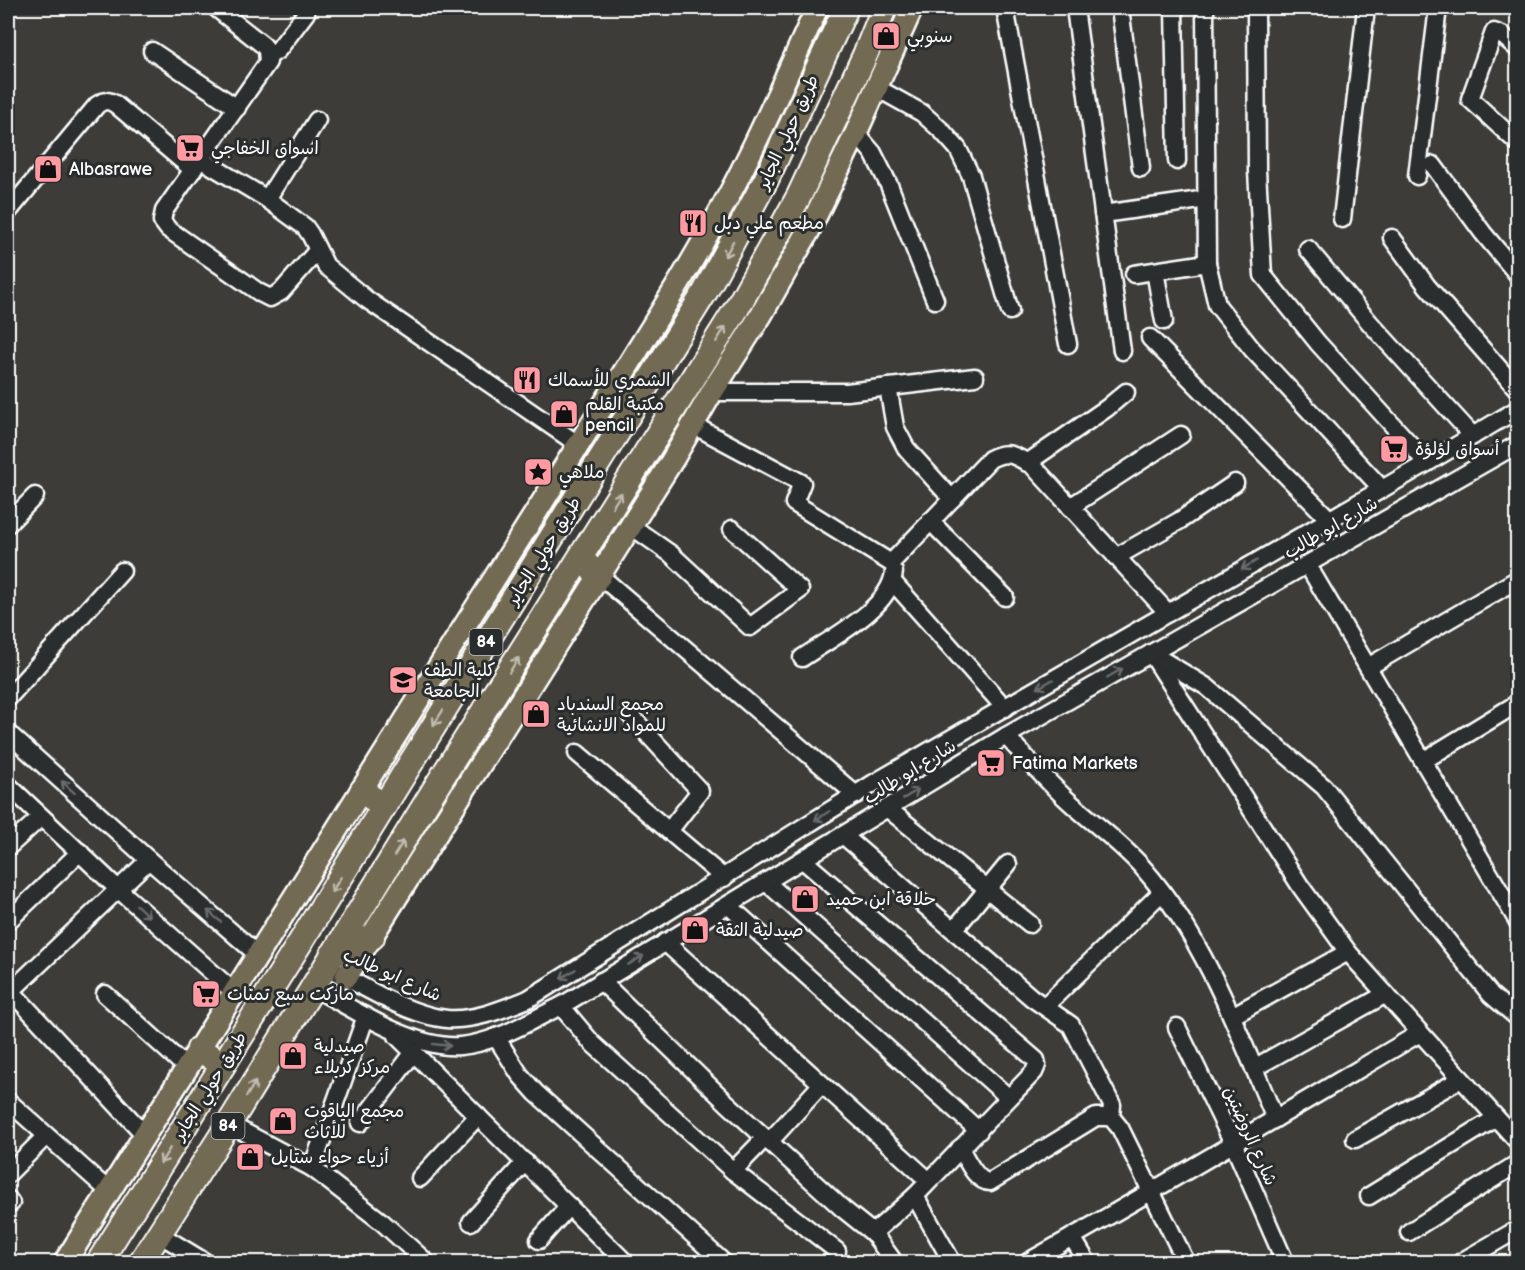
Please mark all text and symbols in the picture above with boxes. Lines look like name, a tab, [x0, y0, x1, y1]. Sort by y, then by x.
shop icon: سنوبي	[870, 20, 902, 52]
place label: سنوبي	[907, 26, 953, 52]
street label: طريق حولي الجاير	[752, 72, 828, 196]
supermarket icon: اسواق الخفاجي	[174, 132, 206, 164]
place label: اسواق الخفاجي	[211, 138, 319, 164]
shop icon: Albasrawe	[32, 153, 64, 185]
place label: Albasrawe	[69, 159, 153, 180]
restaurant icon: مطعم علي دبل	[677, 207, 709, 239]
place label: مطعم علي دبل	[714, 213, 824, 239]
one-way arrow	[723, 240, 734, 258]
one-way arrow	[714, 326, 727, 343]
restaurant icon: الشمري للأسماك	[511, 364, 543, 396]
place label: الشمري للأسماك	[548, 368, 670, 393]
place label: مكتبة القلم pencil	[585, 394, 664, 436]
shop icon: مكتبة القلم pencil	[548, 398, 580, 430]
supermarket icon: أسواق لؤلؤة	[1378, 433, 1410, 465]
place label: أسواق لؤلؤة	[1415, 439, 1500, 460]
place icon: ملاهي	[522, 456, 554, 488]
place label: ملاهي	[559, 462, 605, 488]
one-way arrow	[612, 492, 624, 509]
street label: طريق حولي الجاير	[501, 493, 590, 613]
street label: شارع ابو طالب	[1280, 493, 1382, 564]
one-way arrow	[1241, 560, 1258, 572]
road number: 84	[470, 629, 502, 655]
one-way arrow	[508, 657, 520, 674]
place label: كلية الطف الجامعة	[424, 660, 496, 702]
school or university icon: كلية الطف الجامعة	[387, 664, 419, 696]
one-way arrow	[1106, 667, 1123, 679]
one-way arrow	[1036, 679, 1053, 691]
place label: مجمع السندباد للمواد الانشائية	[557, 694, 666, 736]
shop icon: مجمع السندباد للمواد الانشائية	[520, 698, 552, 730]
one-way arrow	[432, 709, 444, 726]
street label: شارع ابو طالب	[860, 735, 961, 810]
supermarket icon: Fatima Markets	[975, 747, 1007, 779]
place label: Fatima Markets	[1012, 753, 1138, 774]
one-way arrow	[60, 780, 75, 794]
one-way arrow	[902, 787, 919, 799]
one-way arrow	[814, 809, 831, 822]
one-way arrow	[393, 840, 405, 857]
one-way arrow	[330, 876, 343, 893]
shop icon: حلاقة ابن حميد	[789, 883, 821, 915]
place label: حلاقة ابن حميد	[826, 889, 936, 910]
one-way arrow	[135, 904, 150, 918]
one-way arrow	[207, 909, 222, 923]
shop icon: صيدلية الثقة	[679, 914, 711, 946]
place label: صيدلية الثقة	[716, 920, 804, 941]
street label: شارع ابو طالب	[339, 944, 444, 1007]
one-way arrow	[627, 953, 644, 965]
one-way arrow	[560, 969, 577, 981]
supermarket icon: ماركت سبع تمنات	[190, 978, 222, 1010]
place label: ماركت سبع تمنات	[227, 984, 354, 1007]
street label: طريق حولي الجاير	[167, 1028, 256, 1148]
place label: صيدلية مركز كربلاء	[314, 1036, 390, 1078]
shop icon: صيدلية مركز كربلاء	[277, 1040, 309, 1072]
one-way arrow	[431, 1040, 451, 1051]
one-way arrow	[245, 1081, 257, 1098]
street label: شارع الروضتين	[1218, 1083, 1281, 1189]
place label: مجمع الياقوت للأثاث	[304, 1101, 404, 1143]
shop icon: مجمع الياقوت للأثاث	[267, 1105, 299, 1137]
road number: 84	[212, 1113, 244, 1139]
shop icon: أزياء حواء ستايل	[234, 1141, 266, 1173]
one-way arrow	[159, 1147, 171, 1164]
place label: أزياء حواء ستايل	[271, 1147, 389, 1168]

